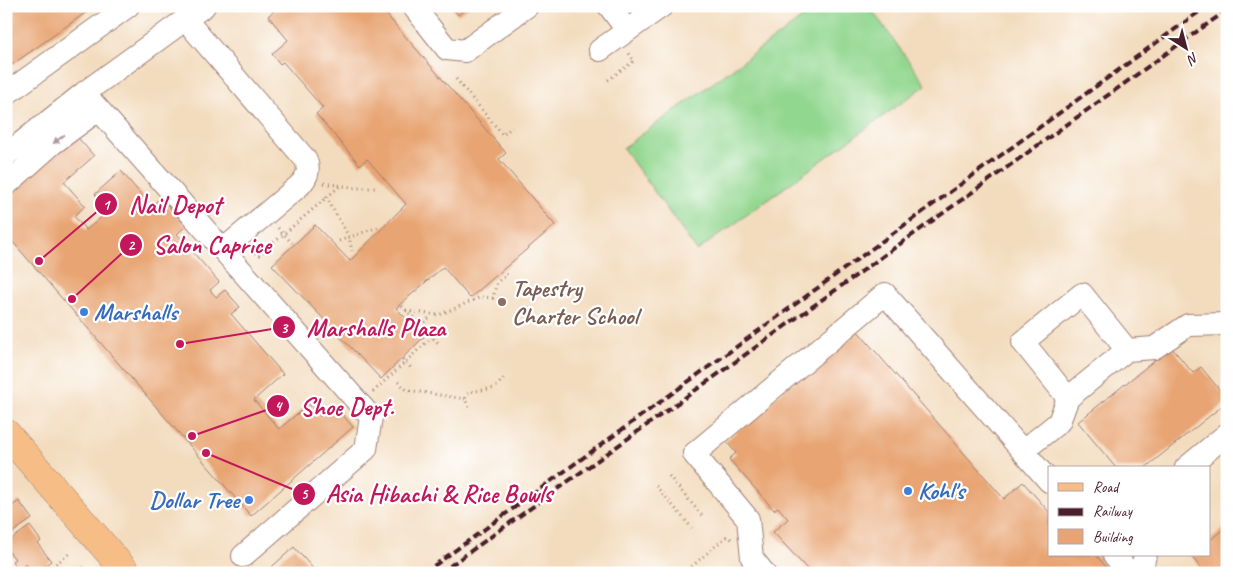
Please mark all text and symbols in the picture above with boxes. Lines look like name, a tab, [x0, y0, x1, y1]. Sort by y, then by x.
north arrow	[1160, 22, 1210, 72]
text: N	[1183, 49, 1202, 69]
one-way arrow	[52, 134, 66, 144]
callout: Nail Depot	[94, 184, 231, 224]
text: Nail Depot	[129, 189, 225, 221]
text: 1	[103, 196, 112, 215]
callout: Salon Caprice	[118, 225, 282, 265]
text: Salon Caprice	[153, 229, 273, 261]
text: 2	[128, 236, 136, 255]
place label: Tapestry Charter School	[512, 273, 643, 331]
marker: Tapestry Charter School	[496, 296, 508, 308]
place label: Marshalls	[94, 297, 180, 327]
marker: Marshalls	[78, 306, 90, 318]
callout: Marshalls Plaza	[272, 307, 455, 347]
text: Marshalls Plaza	[307, 312, 447, 344]
text: 3	[281, 319, 289, 338]
callout: Shoe Dept.	[265, 386, 404, 426]
text: Shoe Dept.	[300, 391, 395, 423]
text: 4	[275, 397, 284, 416]
legend	[1048, 466, 1210, 556]
callout: Asia Hibachi & Rice Bowls	[291, 474, 561, 514]
place label: Kohl's	[918, 476, 967, 506]
text: Asia Hibachi & Rice Bowls	[326, 478, 555, 510]
text: Road	[1093, 478, 1120, 497]
place label: Dollar Tree	[149, 485, 241, 515]
text: 5	[301, 485, 309, 504]
marker: Kohl's	[902, 485, 914, 497]
marker: Dollar Tree	[243, 494, 255, 506]
text: Railway	[1093, 502, 1134, 521]
text: Building	[1093, 528, 1133, 547]

